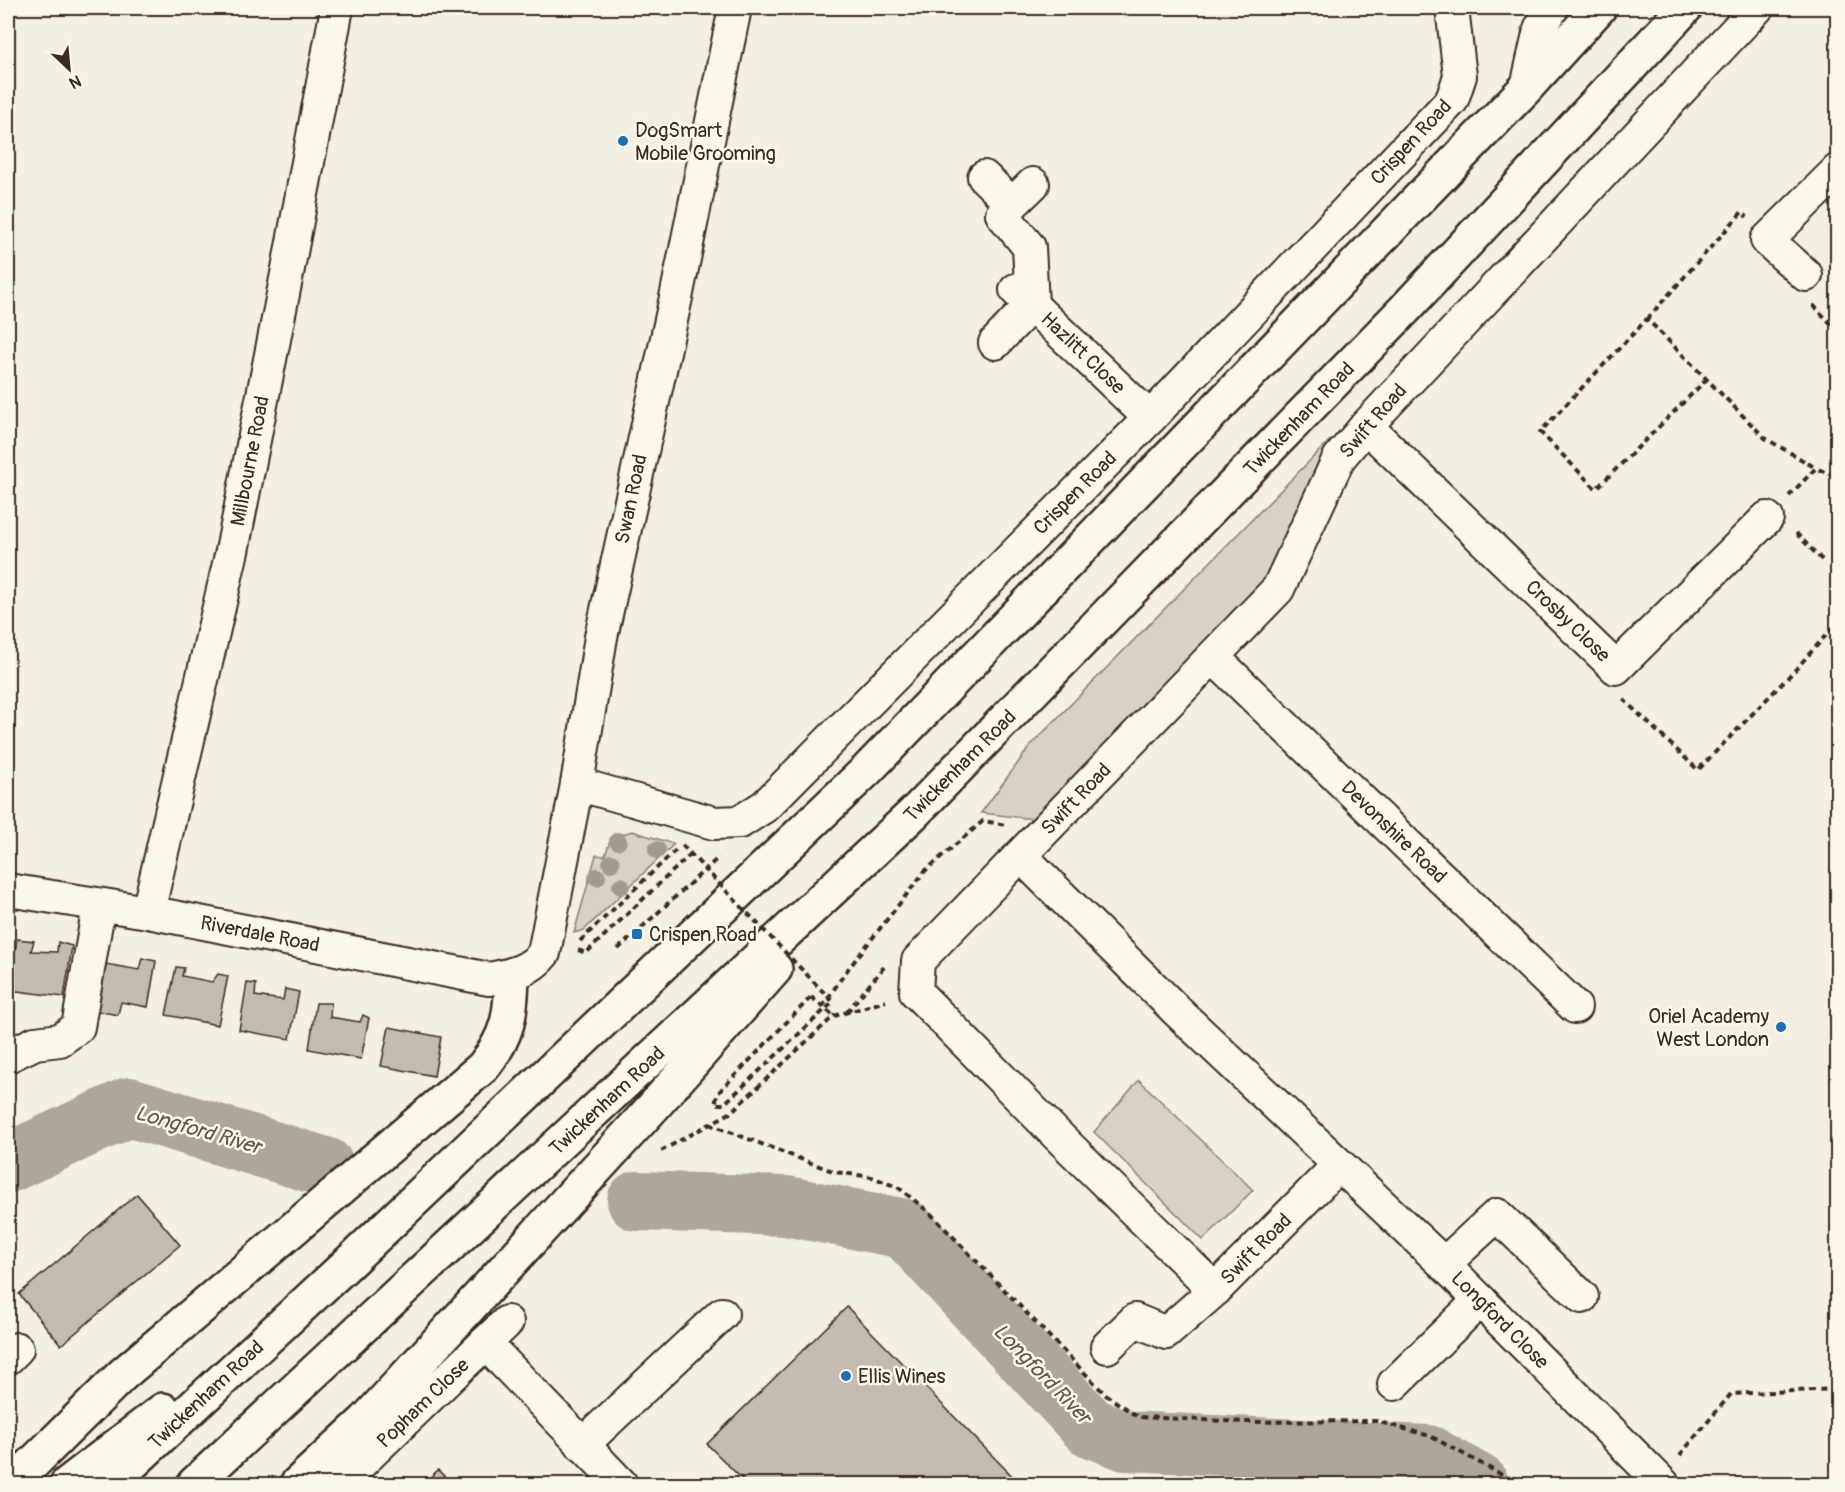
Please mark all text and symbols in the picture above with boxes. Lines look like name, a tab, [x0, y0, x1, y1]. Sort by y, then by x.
north arrow	[39, 39, 99, 99]
text: N	[66, 70, 84, 93]
street label: Crispen Road	[1365, 94, 1457, 190]
place label: DogSmart Mobile Grooming	[635, 118, 776, 166]
marker: DogSmart Mobile Grooming	[616, 134, 630, 148]
street label: Hazlitt Close	[1036, 307, 1131, 400]
street label: Twickenham Road	[1238, 357, 1360, 481]
street label: Swift Road	[1334, 379, 1412, 463]
street label: Millbourne Road	[225, 394, 275, 528]
street label: Crispen Road	[1028, 446, 1122, 540]
street label: Swan Road	[609, 452, 653, 546]
street label: Crosby Close	[1520, 574, 1616, 668]
street label: Twickenham Road	[898, 704, 1022, 828]
street label: Swift Road	[1036, 758, 1116, 840]
street label: Devonshire Road	[1336, 775, 1452, 889]
street label: Riverdale Road	[198, 910, 322, 958]
place label: Crispen Road	[649, 922, 757, 947]
marker: Crispen Road	[630, 927, 644, 941]
place label: Oriel Academy West London	[1648, 1004, 1769, 1052]
marker: Oriel Academy West London	[1774, 1020, 1788, 1034]
street label: Twickenham Road	[544, 1041, 670, 1161]
water label: Longford River	[132, 1099, 266, 1162]
street label: Swift Road	[1215, 1208, 1297, 1290]
street label: Longford Close	[1446, 1266, 1554, 1374]
water label: Longford River	[987, 1318, 1098, 1432]
street label: Twickenham Road	[143, 1335, 269, 1455]
street label: Popham Close	[372, 1353, 475, 1453]
place label: Ellis Wines	[858, 1364, 945, 1389]
marker: Ellis Wines	[839, 1369, 853, 1383]

